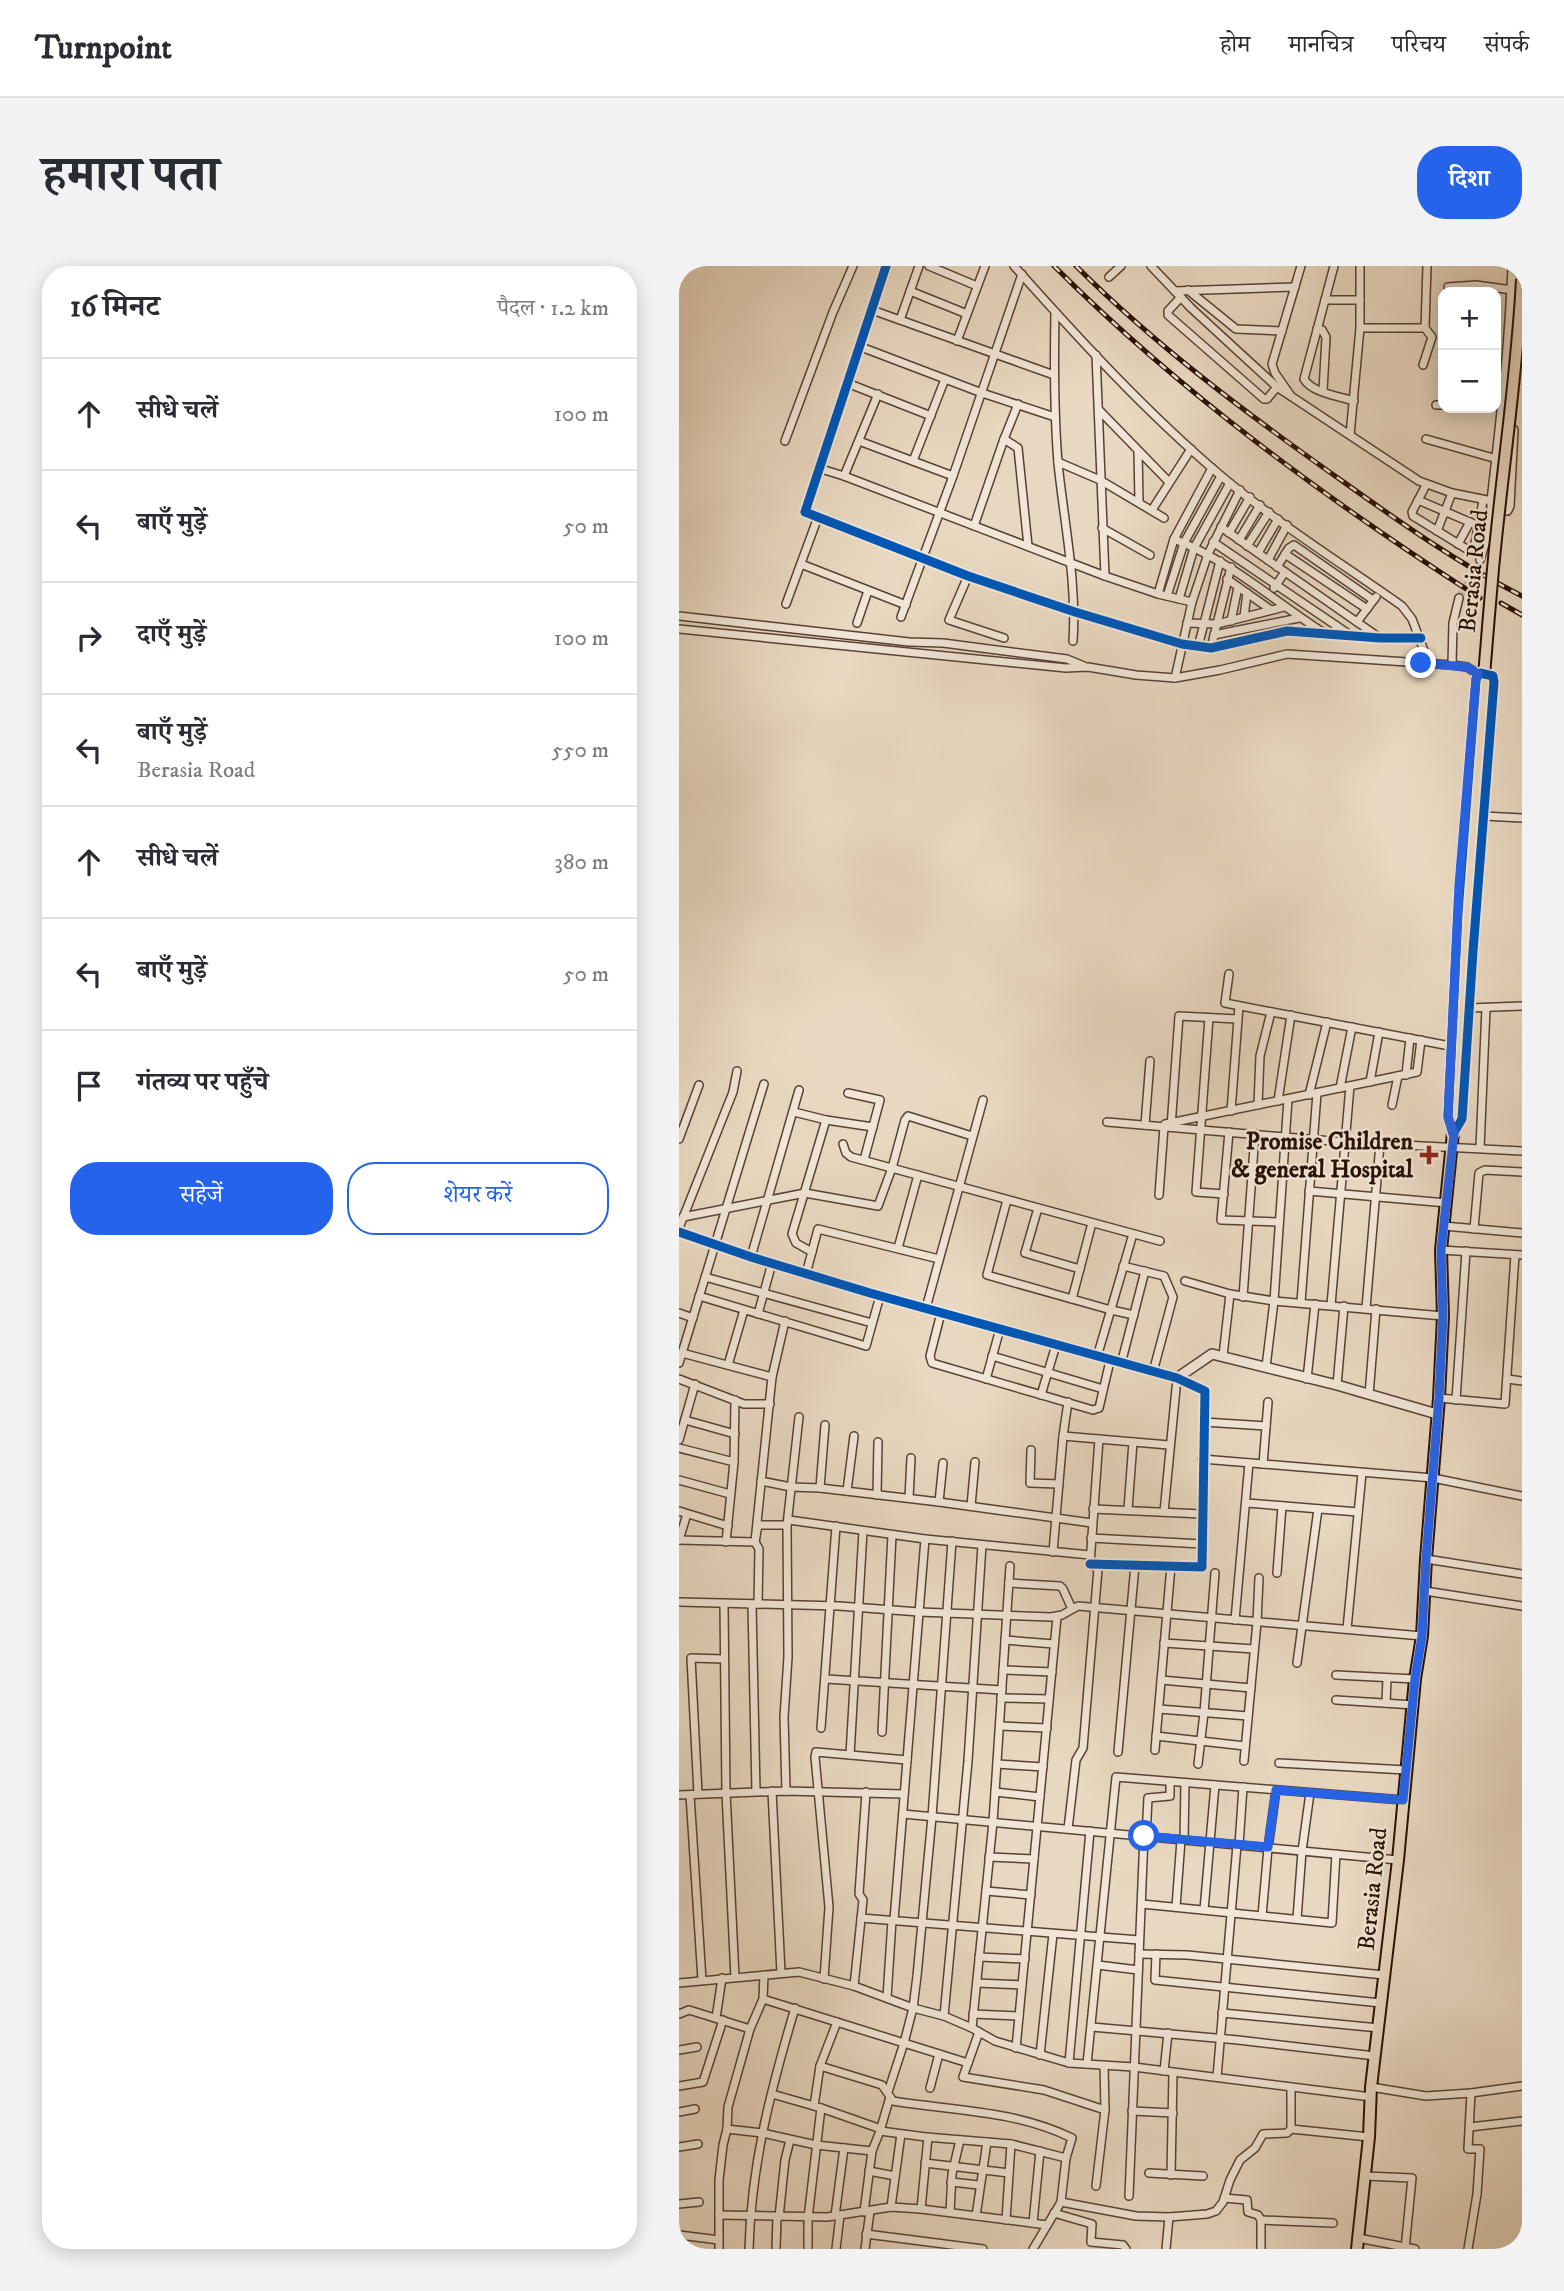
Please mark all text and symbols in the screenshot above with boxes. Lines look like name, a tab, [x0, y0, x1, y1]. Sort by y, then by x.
text: Turnpoint	[35, 28, 172, 69]
text: होम	[1220, 30, 1250, 60]
text: मानचित्र	[1288, 30, 1354, 60]
text: परिचय	[1392, 30, 1446, 60]
text: संपर्क	[1484, 30, 1529, 60]
text: हमारा पता	[42, 145, 219, 207]
button: दिशा	[1417, 146, 1522, 219]
map controls	[1438, 287, 1501, 413]
button: +	[1438, 287, 1501, 350]
text: 16 मिनट	[70, 289, 160, 326]
text: पैदल · 1.2 km	[497, 294, 609, 323]
button: −	[1438, 350, 1501, 413]
text: सीधे चलें	[137, 394, 218, 427]
icon: ahead	[70, 395, 108, 433]
text: 100 m	[554, 400, 609, 429]
text: बाएँ मुड़ें	[137, 506, 207, 539]
icon: left	[70, 507, 108, 545]
street label: Berasia Road	[1453, 508, 1495, 634]
text: 50 m	[563, 512, 609, 541]
text: दाएँ मुड़ें	[137, 618, 206, 651]
icon: right	[70, 619, 108, 657]
text: 100 m	[554, 624, 609, 653]
route end	[1405, 647, 1436, 678]
text: बाएँ मुड़ें	[137, 716, 207, 749]
icon: left	[70, 731, 108, 769]
text: 550 m	[552, 736, 609, 765]
text: Berasia Road	[137, 756, 255, 785]
text: सीधे चलें	[137, 842, 218, 875]
icon: ahead	[70, 843, 108, 881]
text: 380 m	[554, 848, 609, 877]
text: बाएँ मुड़ें	[137, 954, 207, 987]
icon: left	[70, 955, 108, 993]
text: 50 m	[563, 960, 609, 989]
text: गंतव्य पर पहुँचे	[137, 1066, 268, 1099]
icon: arrive	[70, 1067, 108, 1105]
place label: Promise Children & general Hospital	[1231, 1127, 1414, 1185]
marker: Promise Children & general Hospital	[1419, 1145, 1439, 1165]
button: सहेजें	[70, 1162, 333, 1235]
button: शेयर करें	[347, 1162, 609, 1235]
route start	[1128, 1820, 1159, 1851]
street label: Berasia Road	[1352, 1826, 1394, 1952]

